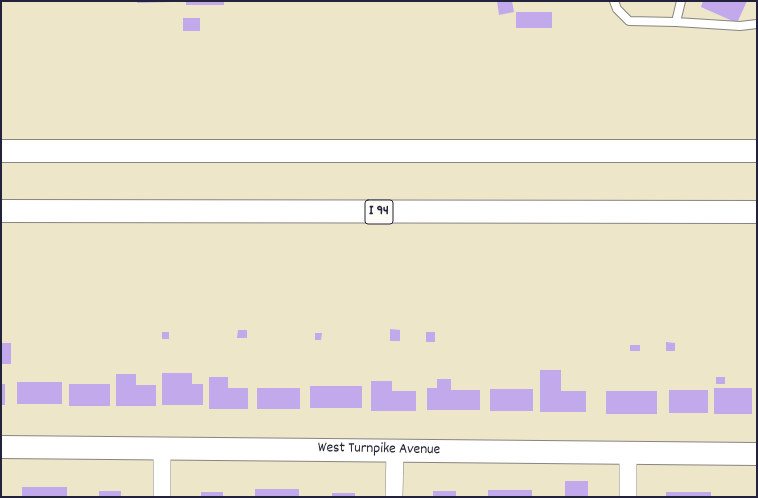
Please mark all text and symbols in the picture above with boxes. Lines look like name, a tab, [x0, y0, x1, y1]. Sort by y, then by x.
road number: I 94	[365, 200, 393, 224]
street label: West Turnpike Avenue	[318, 440, 440, 460]

